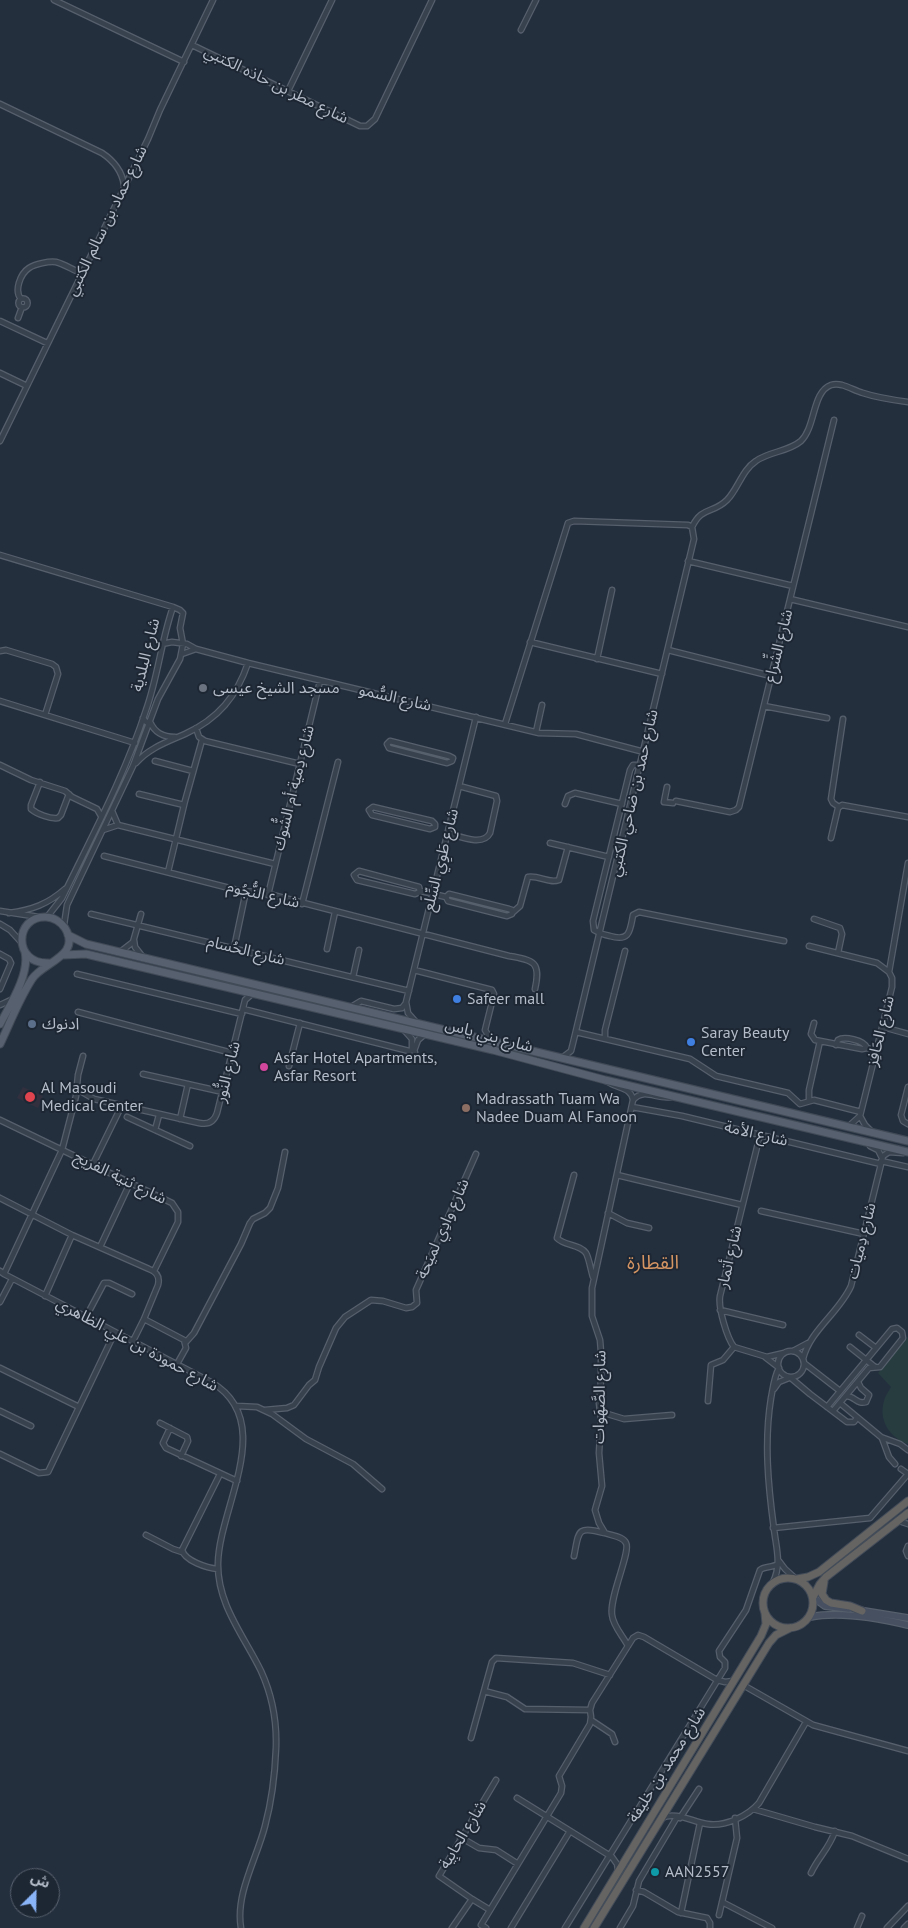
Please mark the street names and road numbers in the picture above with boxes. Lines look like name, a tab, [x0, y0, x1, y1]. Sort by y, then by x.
street label: شارع مطر بن حاذه الكتبي	[201, 42, 351, 128]
street label: شارع حماد بن سالم الكتبي	[62, 143, 152, 299]
street label: شارع الشِّراع	[761, 607, 797, 685]
street label: شارع البلدية	[128, 616, 164, 694]
street label: شارع السُّمو	[357, 680, 433, 716]
street label: شارع حمد بن ضاحي الكتبي	[605, 707, 663, 879]
street label: شارع دِمية أم الشُّوك	[269, 723, 319, 853]
street label: شارع طَوِي السِّلَع	[419, 807, 463, 913]
street label: شارع النُّجُوم	[225, 877, 301, 913]
street label: شارع الحُسام	[205, 932, 287, 970]
street label: شارع الحَافِز	[863, 994, 899, 1068]
street label: شارع بني ياس	[443, 1015, 535, 1057]
street label: شارع النُّور	[211, 1039, 245, 1105]
street label: شارع الأمة	[722, 1117, 790, 1151]
street label: شارع ثنية الفريج	[71, 1147, 169, 1209]
street label: شارع وادِي لميَحة	[412, 1176, 474, 1282]
street label: شارع دِميات	[843, 1201, 881, 1281]
street label: شارع أتمار	[713, 1224, 747, 1290]
street label: شارع حمودة بن علي الظاهري	[53, 1294, 221, 1396]
street label: شارع الصَّهَوات	[590, 1350, 610, 1444]
street label: شارع محمد بن خليفة	[624, 1704, 710, 1826]
street label: شارع الحابِية	[435, 1797, 491, 1873]

